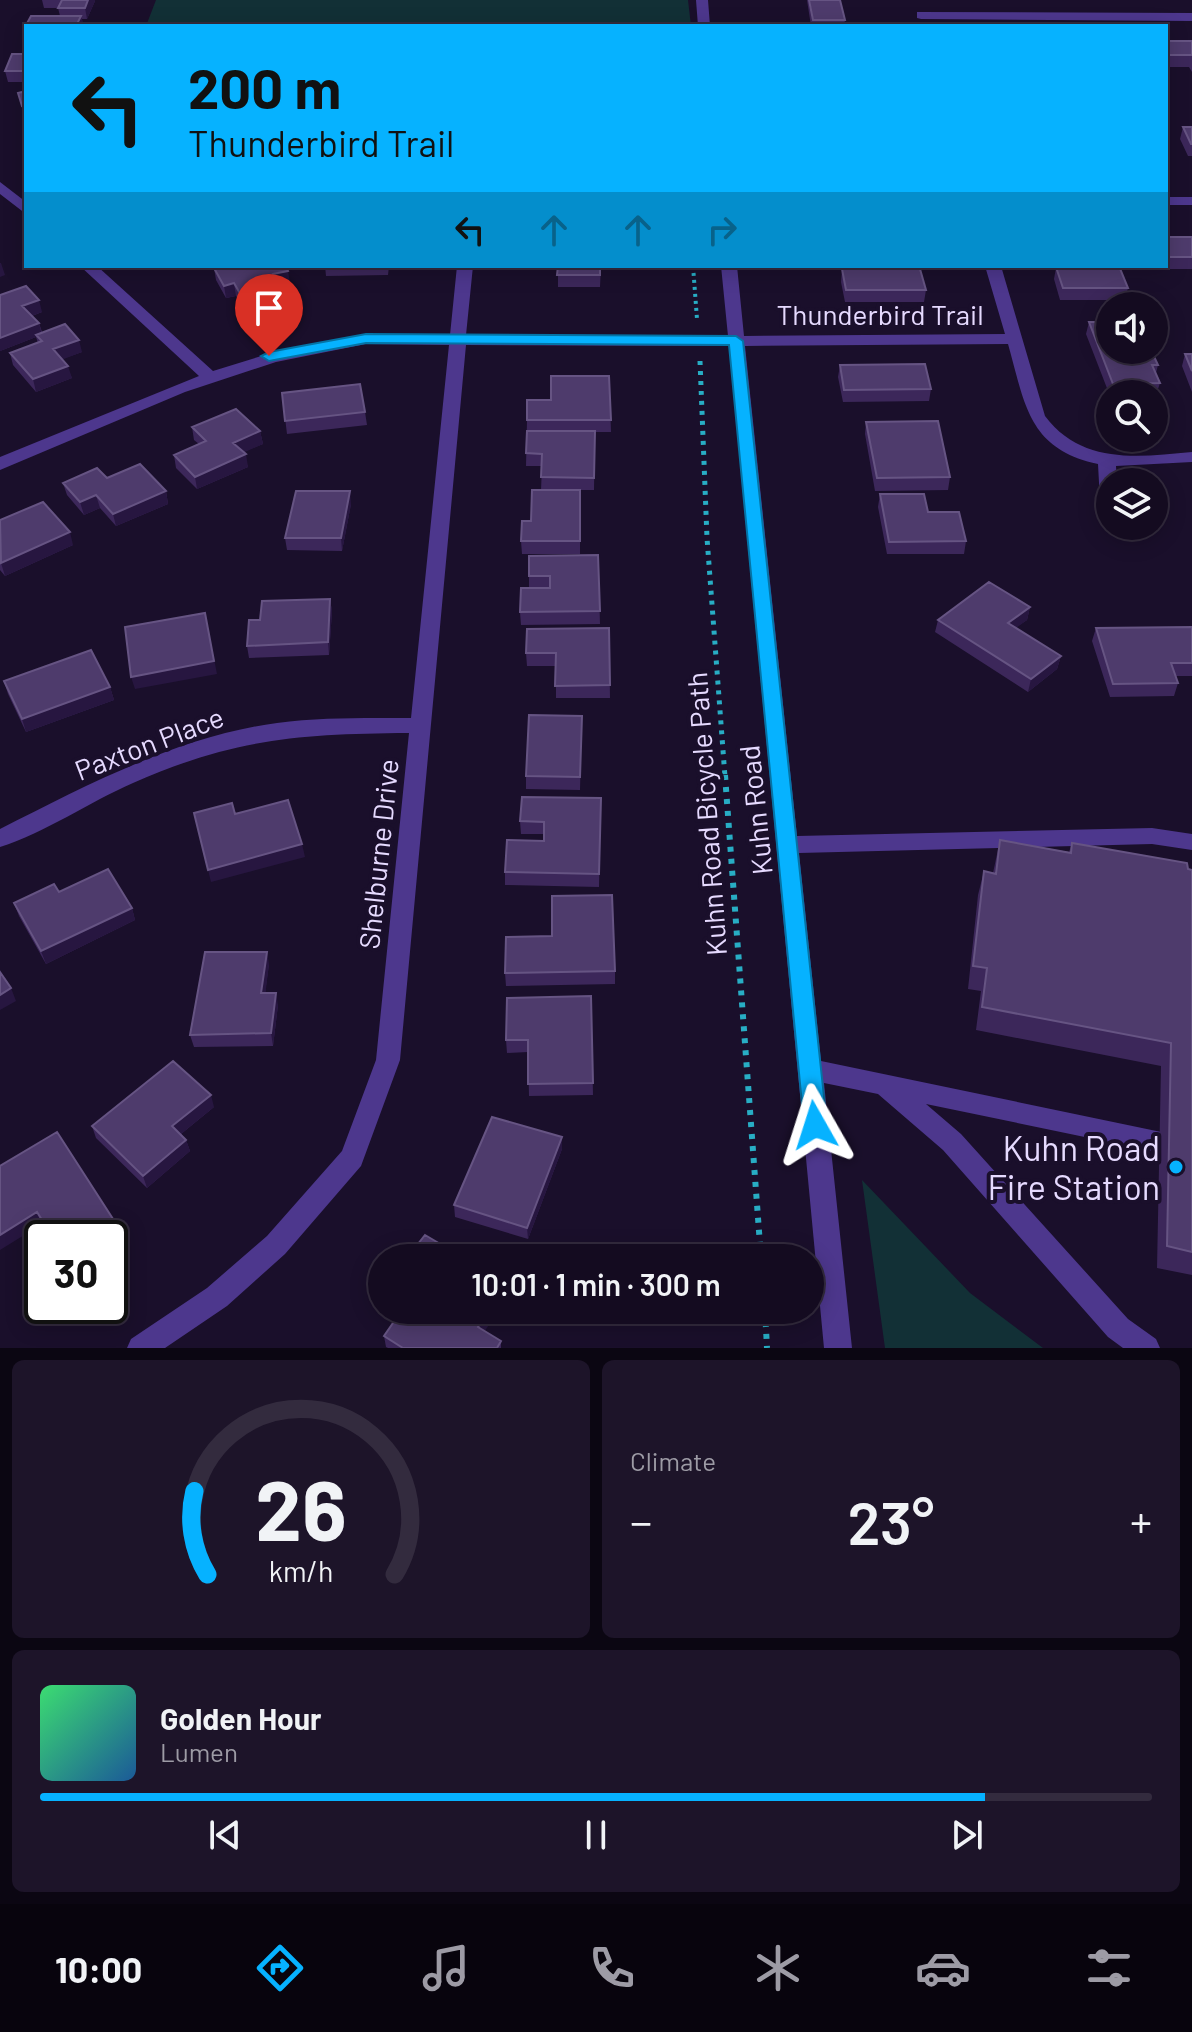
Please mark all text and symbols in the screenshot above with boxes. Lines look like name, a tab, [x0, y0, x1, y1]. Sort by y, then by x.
text: 200 m	[188, 53, 341, 120]
icon: left	[56, 56, 160, 160]
text: Thunderbird Trail	[188, 121, 454, 164]
icon: left	[448, 208, 492, 252]
icon: ahead	[532, 208, 576, 252]
icon: ahead	[616, 208, 660, 252]
icon: right	[700, 208, 744, 252]
pin	[235, 274, 303, 356]
icon: arrive	[247, 286, 291, 330]
map controls	[1096, 292, 1168, 540]
button: sound	[1096, 292, 1168, 364]
street label: Thunderbird Trail	[776, 297, 984, 331]
button: search	[1096, 380, 1168, 452]
button: layers	[1096, 468, 1168, 540]
street label: Kuhn Road Bicycle Path	[679, 671, 733, 957]
street label: Paxton Place	[70, 699, 228, 787]
street label: Kuhn Road	[731, 744, 779, 876]
street label: Shelburne Drive	[351, 757, 405, 951]
position arrow	[773, 1083, 857, 1167]
place label: Kuhn Road Fire Station	[988, 1127, 1160, 1207]
marker: Kuhn Road Fire Station	[1167, 1158, 1185, 1176]
speed limit sign: 30	[24, 1220, 128, 1324]
text: 10:01 · 1 min · 300 m	[471, 1266, 721, 1302]
text: Climate	[630, 1445, 716, 1476]
text: 26	[255, 1458, 347, 1558]
text: 23°	[848, 1485, 934, 1557]
text: −	[630, 1494, 652, 1547]
text: +	[1130, 1494, 1152, 1547]
text: km/h	[269, 1553, 333, 1588]
text: Golden Hour	[160, 1700, 322, 1736]
text: Lumen	[160, 1736, 238, 1767]
icon: previous	[203, 1813, 247, 1857]
icon: pause	[574, 1813, 618, 1857]
icon: next	[945, 1813, 989, 1857]
icon: directions	[252, 1940, 308, 1996]
icon: music	[418, 1940, 474, 1996]
icon: phone	[584, 1940, 640, 1996]
icon: climate	[750, 1940, 806, 1996]
icon: car	[915, 1940, 971, 1996]
icon: filters	[1081, 1940, 1137, 1996]
text: 10:00	[55, 1947, 142, 1990]

